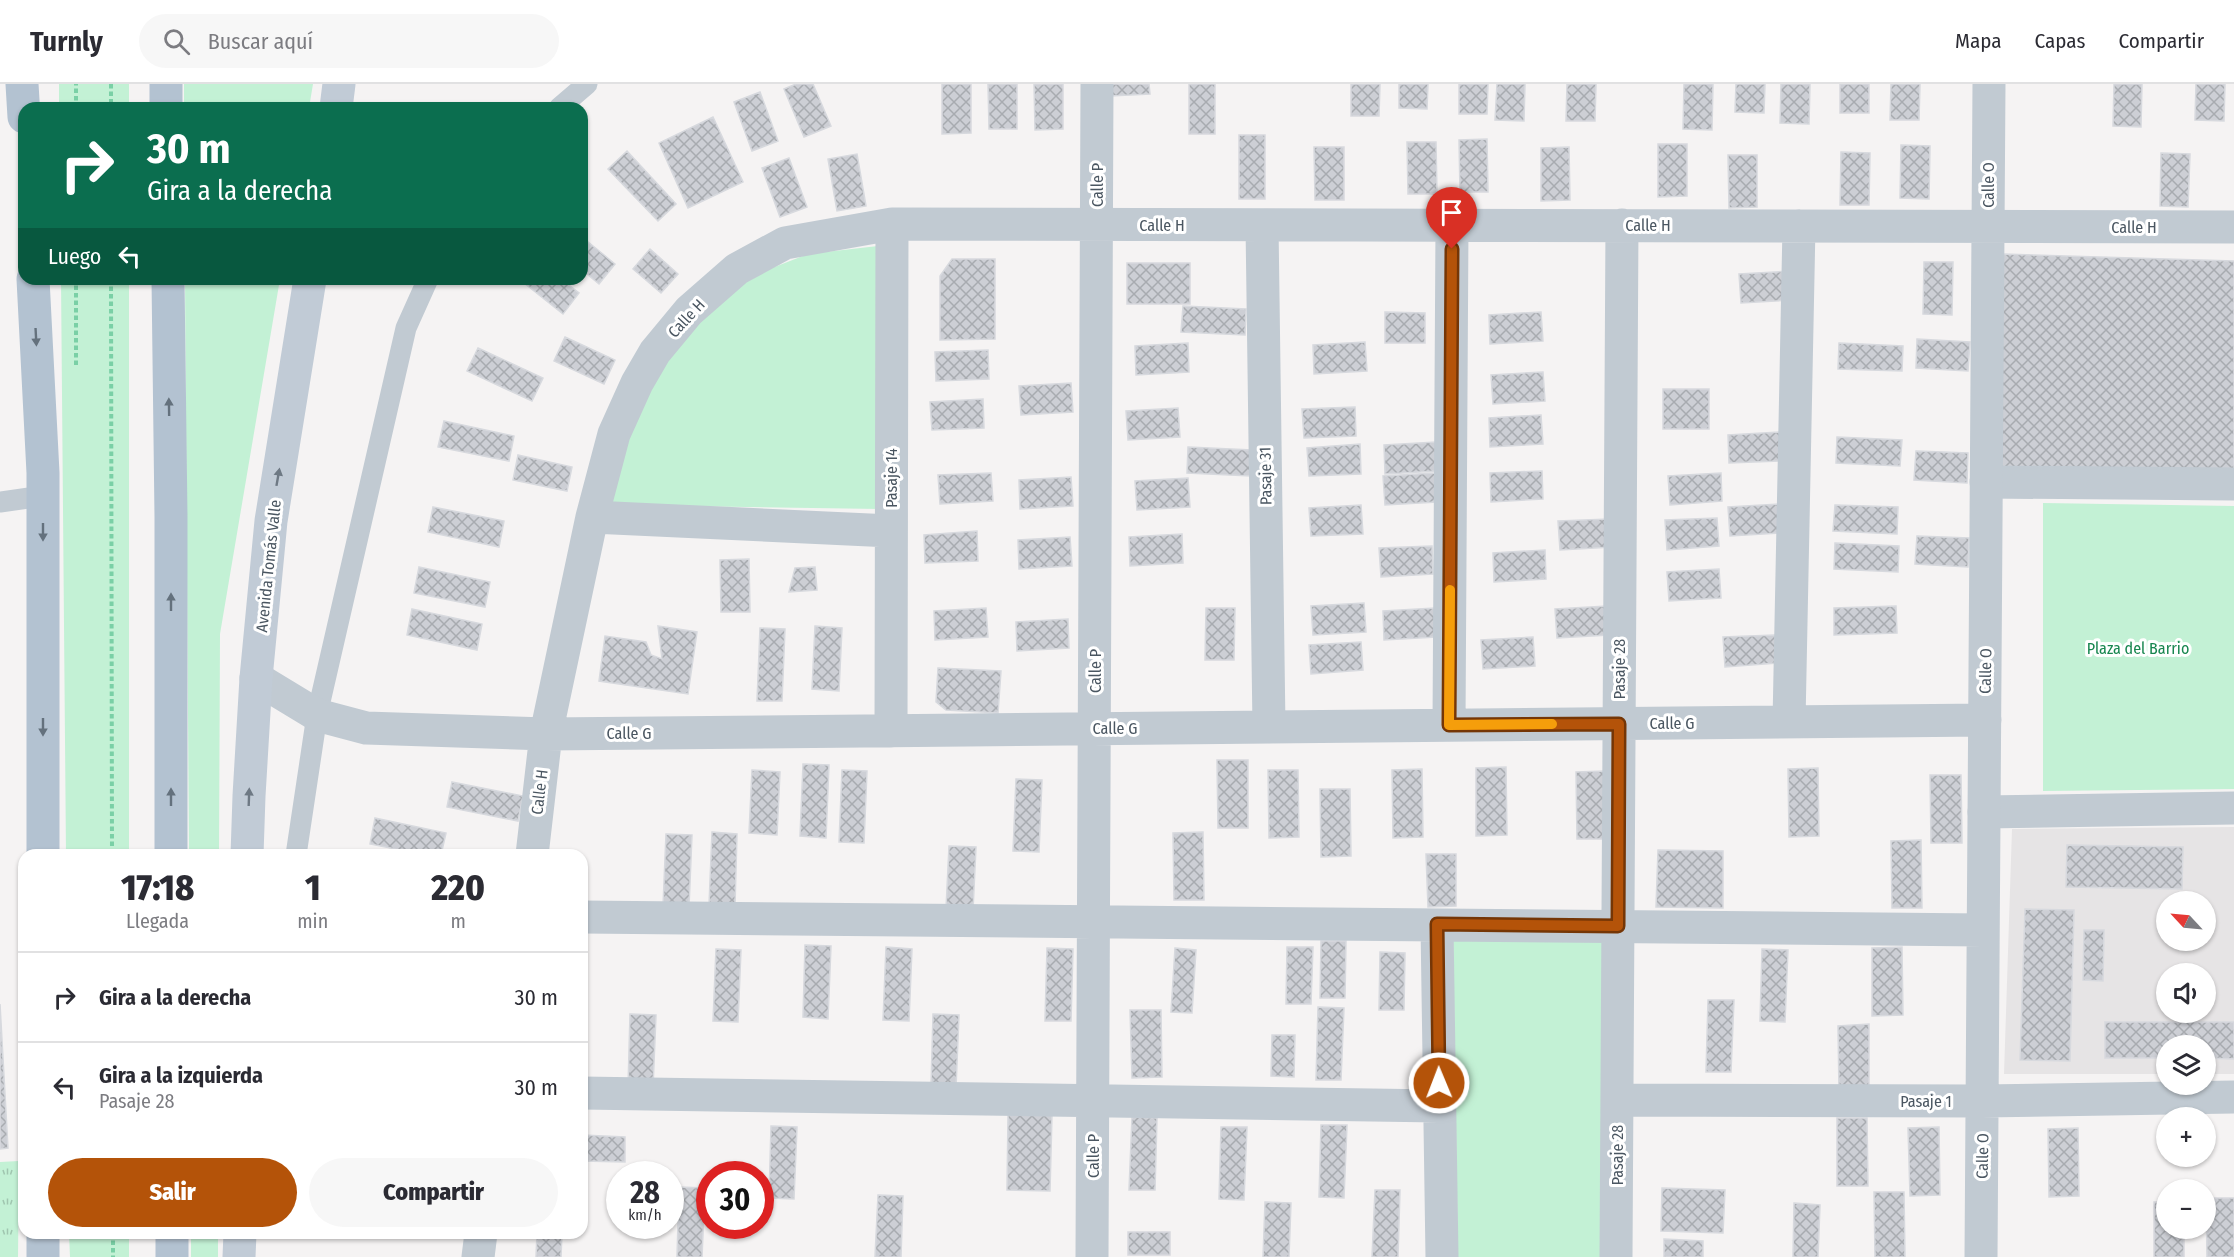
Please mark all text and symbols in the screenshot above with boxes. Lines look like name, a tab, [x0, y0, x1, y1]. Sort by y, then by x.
search box	[139, 14, 559, 68]
text: Turnly	[30, 25, 103, 58]
icon: search	[160, 25, 193, 58]
text: Buscar aquí	[208, 28, 313, 55]
text: Mapa	[1955, 28, 2002, 54]
text: Capas	[2035, 28, 2085, 54]
text: Compartir	[2118, 28, 2204, 54]
text: 30 m	[147, 124, 231, 174]
icon: right	[48, 126, 126, 204]
street label: Calle O	[1979, 162, 1998, 208]
street label: Calle P	[1088, 163, 1107, 207]
text: Gira a la derecha	[147, 175, 332, 207]
pin	[1426, 187, 1477, 249]
icon: arrive	[1435, 196, 1468, 229]
street label: Calle H	[1139, 216, 1185, 235]
street label: Calle H	[1625, 216, 1671, 235]
street label: Calle H	[2111, 218, 2157, 237]
icon: left	[113, 240, 146, 273]
text: Luego	[48, 243, 101, 270]
street label: Calle H	[664, 295, 709, 341]
one-way arrow	[31, 328, 40, 347]
one-way arrow	[164, 397, 174, 416]
street label: Pasaje 31	[1255, 447, 1276, 505]
street label: Pasaje 14	[882, 448, 901, 508]
one-way arrow	[274, 467, 283, 486]
street label: Avenida Tomás Valle	[252, 499, 285, 633]
one-way arrow	[38, 523, 48, 542]
one-way arrow	[166, 592, 176, 611]
street label: Pasaje 28	[1610, 639, 1629, 699]
park label: Plaza del Barrio	[2087, 639, 2189, 658]
street label: Calle O	[1976, 648, 1995, 694]
street label: Calle P	[1086, 649, 1105, 693]
street label: Calle G	[1650, 714, 1694, 733]
one-way arrow	[38, 718, 48, 737]
street label: Calle G	[1093, 719, 1137, 738]
street label: Calle G	[607, 724, 651, 743]
street label: Calle H	[527, 768, 552, 816]
one-way arrow	[166, 787, 176, 806]
one-way arrow	[244, 787, 253, 806]
text: 17:18	[121, 866, 194, 910]
text: 1	[305, 866, 321, 910]
text: 220	[431, 866, 485, 910]
north arrow	[2156, 891, 2216, 951]
map controls	[2156, 891, 2216, 1239]
text: Llegada	[126, 909, 189, 933]
text: min	[297, 909, 328, 933]
text: m	[450, 909, 466, 933]
button: sound	[2156, 963, 2216, 1023]
icon: right	[48, 981, 81, 1014]
text: Gira a la derecha	[99, 984, 251, 1011]
text: 30 m	[515, 984, 558, 1011]
button: layers	[2156, 1035, 2216, 1095]
position arrow	[1407, 1051, 1471, 1115]
text: Gira a la izquierda	[99, 1062, 263, 1089]
icon: left	[48, 1071, 81, 1104]
text: 30 m	[515, 1074, 558, 1101]
text: Pasaje 28	[99, 1089, 175, 1113]
street label: Pasaje 1	[1900, 1092, 1952, 1111]
button: +	[2156, 1107, 2216, 1167]
street label: Pasaje 28	[1608, 1125, 1627, 1185]
street label: Calle O	[1973, 1133, 1992, 1179]
street label: Calle P	[1084, 1134, 1103, 1178]
button: Salir	[48, 1158, 297, 1227]
button: Compartir	[309, 1158, 558, 1227]
speed limit sign: 30	[696, 1161, 774, 1239]
text: 28	[630, 1175, 660, 1211]
button: −	[2156, 1179, 2216, 1239]
text: km/h	[628, 1206, 662, 1224]

